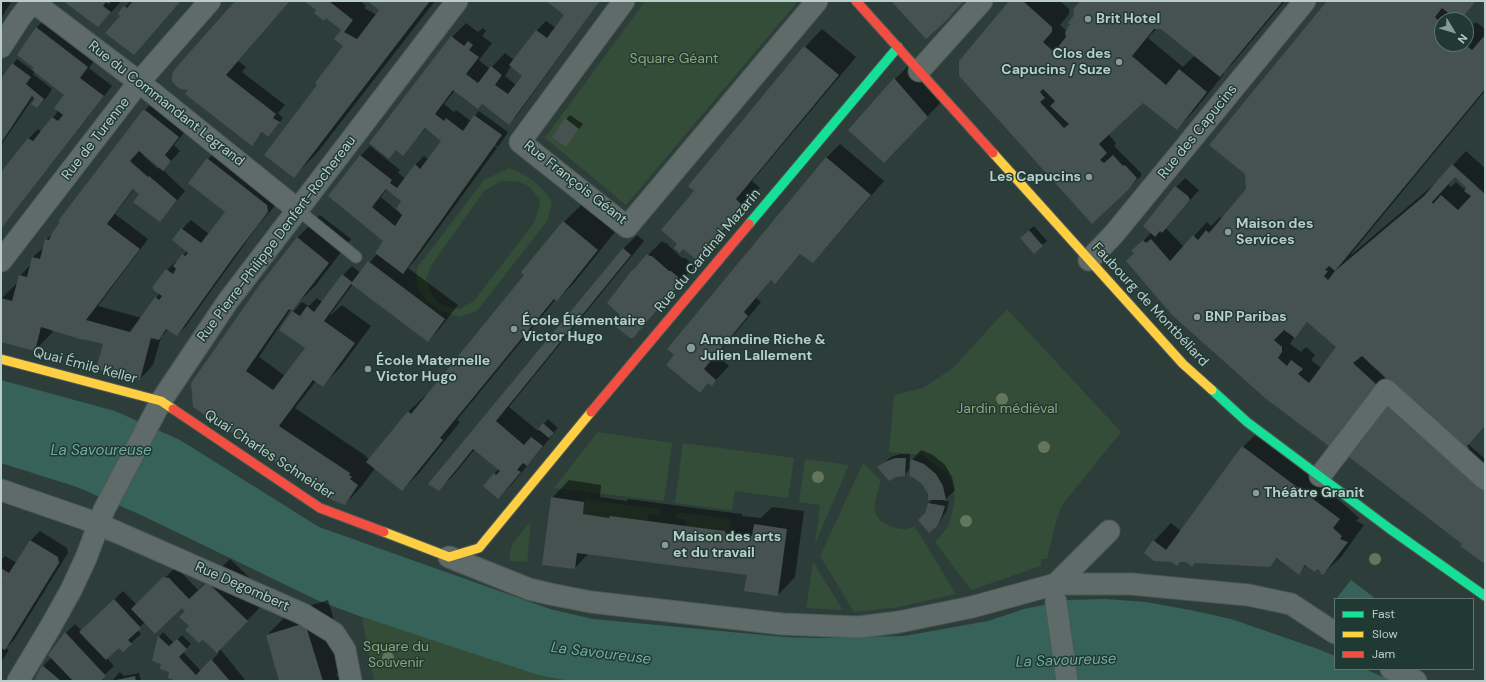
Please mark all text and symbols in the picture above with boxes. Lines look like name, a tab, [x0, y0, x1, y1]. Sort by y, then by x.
place label: Brit Hotel	[1096, 11, 1160, 27]
north arrow	[1434, 12, 1474, 52]
marker: Brit Hotel	[1083, 14, 1093, 24]
text: N	[1455, 31, 1471, 46]
street label: Rue du Commandant Legrand	[85, 38, 247, 170]
place label: Clos des Capucins / Suze	[1001, 46, 1111, 78]
park label: Square Géant	[630, 51, 718, 67]
marker: Clos des Capucins / Suze	[1114, 57, 1124, 67]
street label: Rue des Capucins	[1155, 81, 1241, 183]
street label: Rue de Turenne	[58, 94, 134, 184]
street label: Rue Pierre-Philippe Denfert-Rochereau	[194, 133, 360, 345]
street label: Rue François Géant	[520, 137, 630, 229]
place label: Les Capucins	[990, 169, 1081, 185]
marker: Les Capucins	[1084, 172, 1094, 182]
street label: Rue du Cardinal Mazarin	[652, 186, 764, 316]
place label: Maison des Services	[1236, 216, 1313, 248]
marker: Maison des Services	[1223, 227, 1233, 237]
street label: Faubourg de Montbéliard	[1088, 240, 1212, 370]
place label: BNP Paribas	[1205, 309, 1287, 325]
marker: BNP Paribas	[1192, 312, 1202, 322]
place label: École Élémentaire Victor Hugo	[522, 313, 645, 346]
marker: École Élémentaire Victor Hugo	[509, 324, 519, 334]
place label: Amandine Riche & Julien Lallement	[700, 332, 826, 364]
marker: Amandine Riche & Julien Lallement	[685, 342, 697, 354]
street label: Quai Émile Keller	[31, 344, 139, 388]
place label: École Maternelle Victor Hugo	[376, 353, 490, 386]
marker: École Maternelle Victor Hugo	[363, 364, 373, 374]
park label: Jardin médiéval	[956, 401, 1058, 417]
street label: Quai Charles Schneider	[201, 407, 337, 503]
water label: La Savoureuse	[51, 442, 151, 460]
place label: Théâtre Granit	[1264, 485, 1364, 501]
marker: Théâtre Granit	[1251, 488, 1261, 498]
place label: Maison des arts et du travail	[673, 529, 781, 562]
marker: Maison des arts et du travail	[660, 540, 670, 550]
street label: Rue Degombert	[192, 559, 292, 615]
legend	[1334, 598, 1474, 670]
text: Fast	[1372, 606, 1395, 622]
text: Slow	[1372, 626, 1398, 642]
park label: Square du Souvenir	[363, 639, 429, 672]
water label: La Savoureuse	[550, 639, 652, 669]
text: Jam	[1372, 646, 1395, 662]
water label: La Savoureuse	[1015, 650, 1117, 672]

